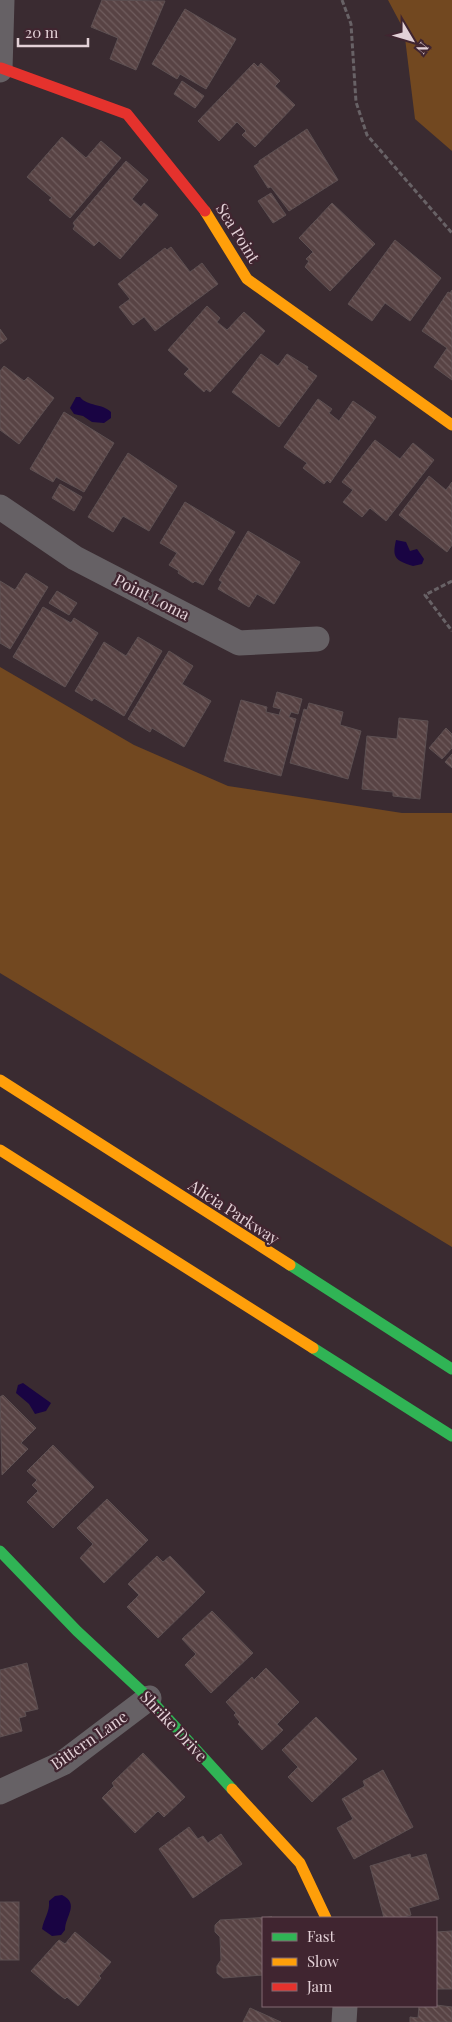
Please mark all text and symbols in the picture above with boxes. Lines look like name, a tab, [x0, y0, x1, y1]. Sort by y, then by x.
scale bar	[18, 15, 88, 47]
north arrow	[387, 15, 437, 65]
text: 20 m	[25, 22, 59, 42]
text: N	[412, 38, 433, 58]
street label: Sea Point	[212, 199, 265, 267]
street label: Point Loma	[111, 569, 194, 625]
street label: Alicia Parkway	[184, 1174, 284, 1249]
street label: Shrike Drive	[136, 1686, 213, 1766]
street label: Bittern Lane	[46, 1705, 131, 1774]
legend	[262, 1917, 437, 2007]
text: Fast	[307, 1926, 336, 1946]
text: Slow	[307, 1951, 339, 1971]
text: Jam	[306, 1976, 333, 1996]

